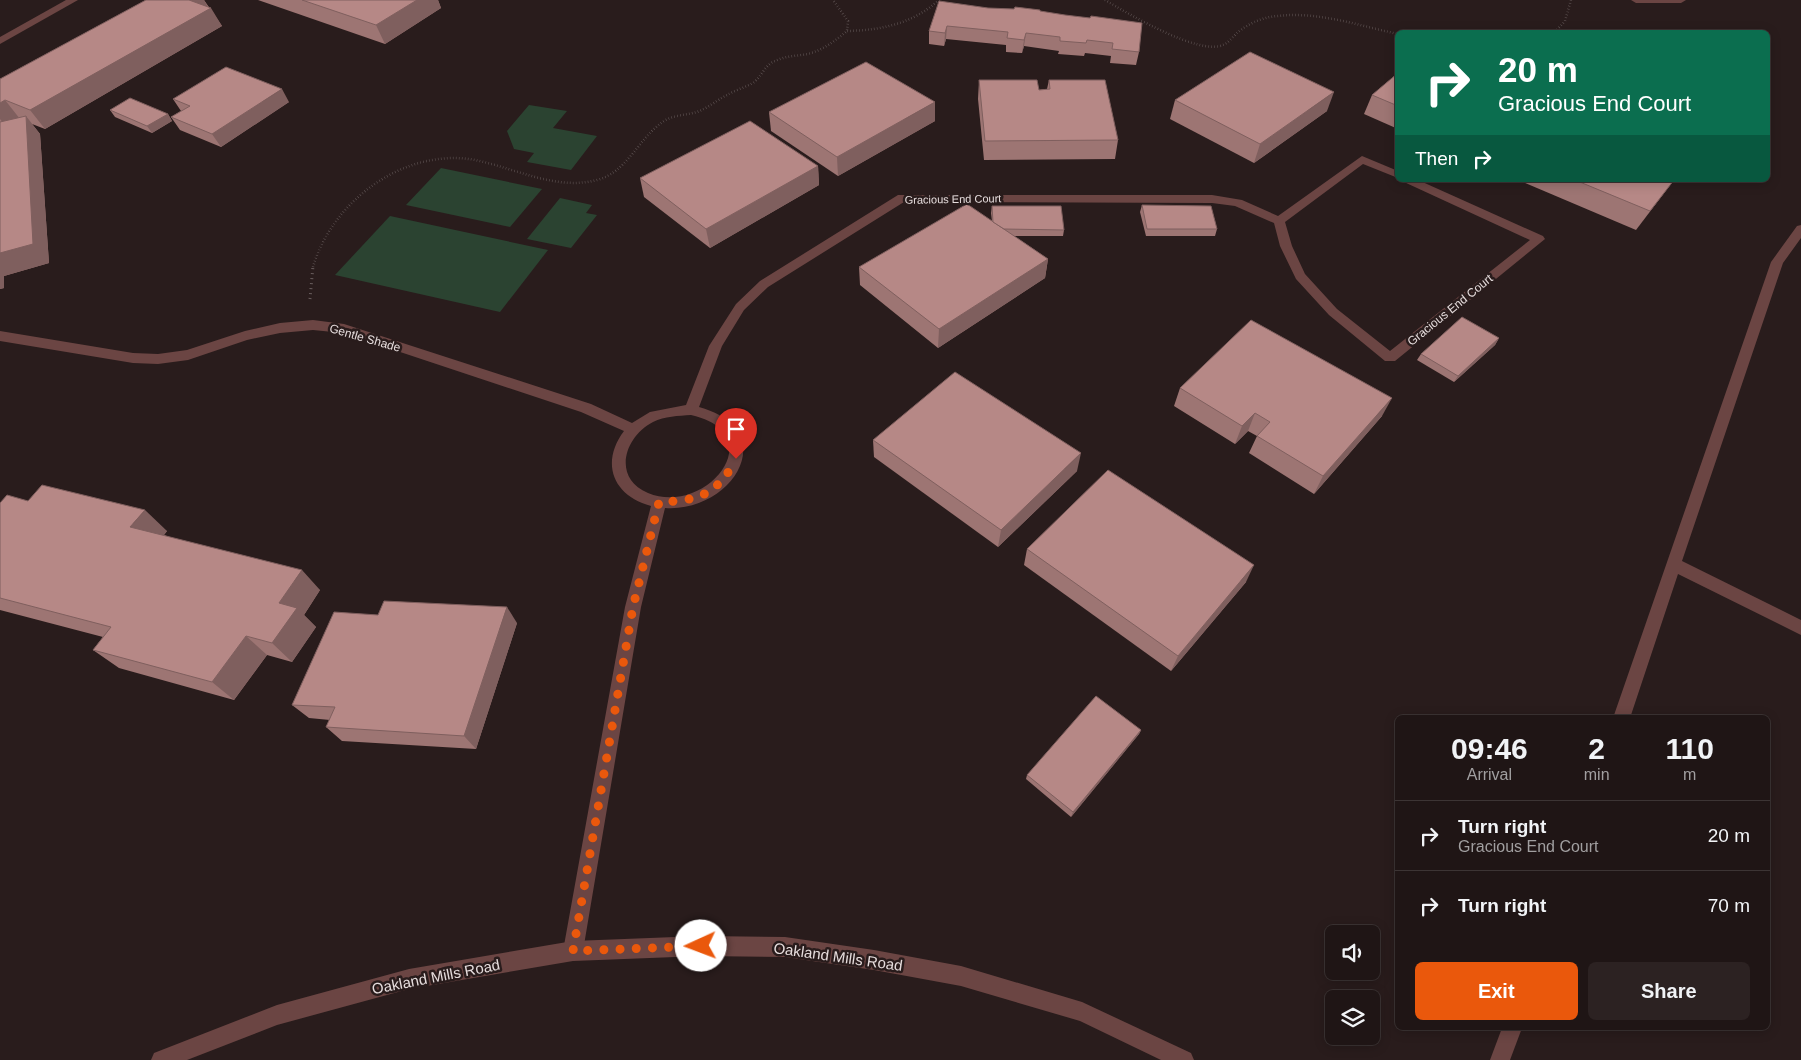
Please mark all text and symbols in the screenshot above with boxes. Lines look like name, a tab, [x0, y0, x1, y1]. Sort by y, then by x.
icon: right	[1415, 50, 1480, 115]
text: 20 m	[1498, 50, 1578, 89]
text: Gracious End Court	[1498, 91, 1691, 116]
icon: right	[1468, 145, 1496, 173]
text: Then	[1415, 148, 1458, 169]
street label: Gracious End Court	[905, 192, 1001, 206]
street label: Gracious End Court	[1405, 271, 1496, 349]
street label: Gentle Shade	[328, 321, 403, 355]
pin	[715, 408, 757, 459]
icon: arrive	[722, 415, 750, 443]
text: 09:46	[1451, 732, 1528, 765]
text: 2	[1588, 732, 1605, 765]
text: 110	[1666, 732, 1714, 765]
text: Arrival	[1467, 766, 1512, 783]
text: min	[1584, 766, 1610, 783]
text: m	[1683, 766, 1696, 783]
text: Turn right	[1458, 816, 1546, 837]
icon: right	[1415, 822, 1443, 850]
text: 20 m	[1708, 825, 1750, 846]
text: Gracious End Court	[1458, 838, 1599, 855]
icon: right	[1415, 892, 1443, 920]
text: Turn right	[1458, 895, 1546, 916]
text: 70 m	[1708, 895, 1750, 916]
position arrow	[674, 919, 726, 971]
map controls	[1325, 925, 1380, 1045]
button: sound	[1325, 925, 1380, 980]
street label: Oakland Mills Road	[772, 939, 904, 974]
street label: Oakland Mills Road	[370, 956, 501, 997]
button: Exit	[1415, 962, 1578, 1020]
button: Share	[1588, 962, 1750, 1020]
button: layers	[1325, 990, 1380, 1045]

